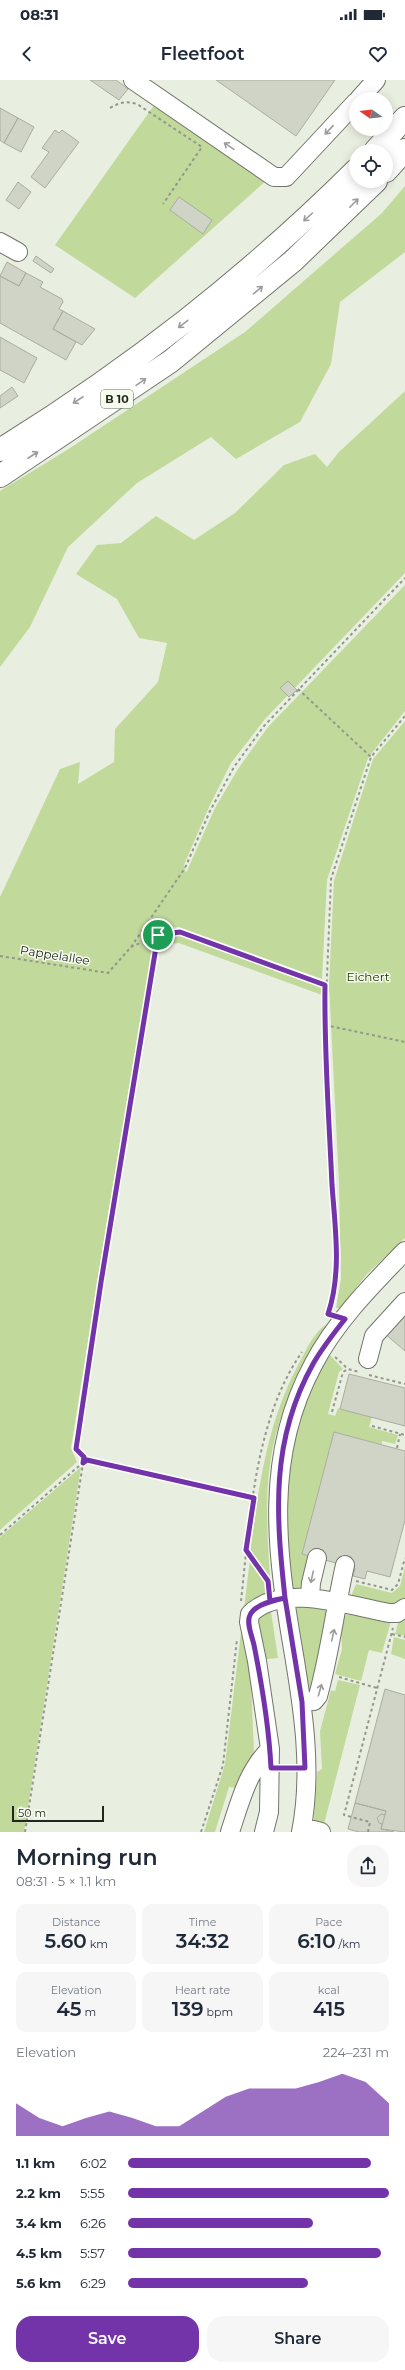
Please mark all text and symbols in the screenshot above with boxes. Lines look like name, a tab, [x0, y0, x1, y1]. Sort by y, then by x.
text: 08:31	[20, 5, 59, 24]
icon: back	[16, 43, 38, 65]
text: Fleetfoot	[160, 43, 245, 65]
icon: heart	[367, 43, 389, 65]
north arrow	[349, 92, 393, 136]
map controls	[349, 92, 393, 188]
one-way arrow	[325, 125, 334, 135]
one-way arrow	[224, 142, 235, 150]
button: locate	[349, 144, 393, 188]
one-way arrow	[349, 198, 359, 208]
one-way arrow	[303, 212, 313, 222]
one-way arrow	[253, 285, 263, 294]
one-way arrow	[178, 319, 189, 328]
one-way arrow	[135, 378, 146, 386]
road number: B 10	[101, 390, 133, 408]
one-way arrow	[72, 396, 84, 404]
one-way arrow	[27, 451, 38, 459]
pin	[141, 918, 175, 952]
icon: arrive	[147, 924, 169, 946]
street label: Pappelallee	[19, 942, 91, 968]
park label: Eichert	[346, 969, 390, 984]
one-way arrow	[308, 1571, 316, 1584]
one-way arrow	[329, 1629, 337, 1642]
one-way arrow	[317, 1684, 324, 1697]
scale bar	[12, 1804, 104, 1823]
text: 50 m	[18, 1806, 46, 1820]
text: Morning run	[16, 1844, 157, 1871]
button: share	[347, 1845, 389, 1887]
text: 08:31 · 5 × 1.1 km	[16, 1873, 116, 1889]
text: Distance	[52, 1915, 100, 1929]
text: Time	[189, 1915, 216, 1929]
text: Pace	[315, 1915, 342, 1929]
text: 5.60	[44, 1929, 87, 1953]
text: 34:32	[176, 1929, 229, 1953]
text: 6:10	[297, 1929, 336, 1953]
text: km	[87, 1937, 108, 1951]
text: /km	[336, 1937, 360, 1951]
text: Elevation	[51, 1983, 102, 1997]
text: Heart rate	[175, 1983, 230, 1997]
text: kcal	[318, 1983, 340, 1997]
text: 45	[56, 1997, 82, 2021]
text: 139	[172, 1997, 204, 2021]
text: 415	[313, 1997, 345, 2021]
text: m	[82, 2005, 96, 2019]
text: bpm	[204, 2005, 233, 2019]
text: Elevation	[16, 2044, 76, 2060]
text: 224–231 m	[323, 2044, 389, 2060]
text: 1.1 km	[16, 2155, 55, 2171]
text: 6:02	[80, 2155, 107, 2171]
text: 2.2 km	[16, 2185, 61, 2201]
text: 5:55	[80, 2185, 105, 2201]
text: 3.4 km	[16, 2215, 62, 2231]
text: 6:26	[80, 2215, 106, 2231]
text: 4.5 km	[16, 2245, 62, 2261]
text: 5:57	[80, 2245, 105, 2261]
text: 5.6 km	[16, 2275, 61, 2291]
text: 6:29	[80, 2275, 106, 2291]
button: Save	[16, 2316, 199, 2362]
button: Share	[207, 2316, 389, 2362]

